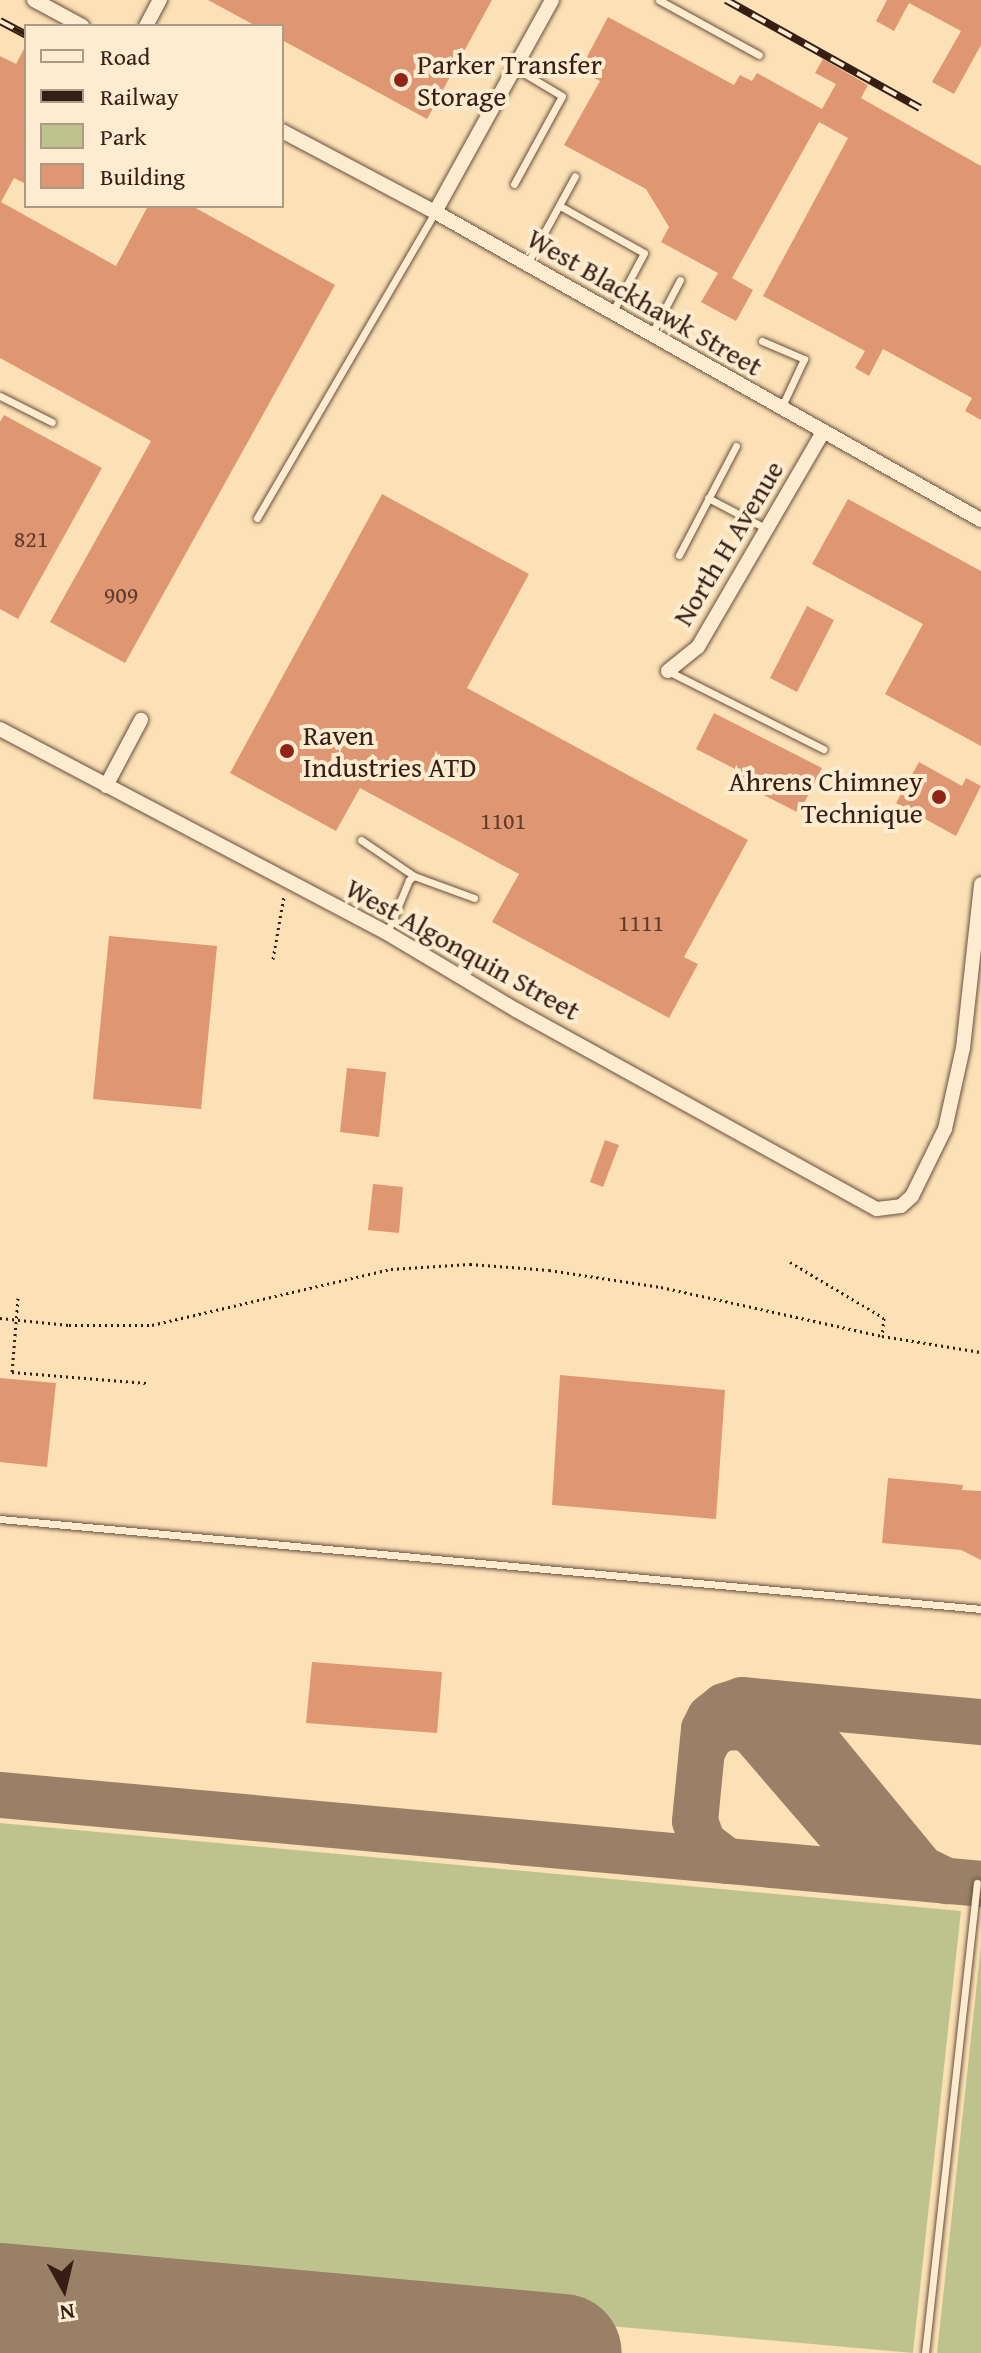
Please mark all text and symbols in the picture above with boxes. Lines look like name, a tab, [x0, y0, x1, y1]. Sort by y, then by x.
legend	[24, 24, 284, 208]
text: Road	[100, 39, 150, 74]
place label: Parker Transfer Storage	[417, 47, 602, 113]
marker: Parker Transfer Storage	[392, 71, 410, 89]
text: Railway	[100, 79, 179, 114]
text: Park	[100, 119, 146, 154]
text: Building	[100, 159, 185, 194]
street label: West Blackhawk Street	[521, 221, 769, 383]
street label: North H Avenue	[666, 454, 790, 632]
house number: 821	[14, 525, 48, 553]
house number: 909	[104, 581, 138, 609]
place label: Raven Industries ATD	[303, 718, 477, 784]
marker: Raven Industries ATD	[278, 742, 296, 760]
place label: Ahrens Chimney Technique	[729, 764, 923, 830]
marker: Ahrens Chimney Technique	[930, 788, 948, 806]
house number: 1101	[480, 807, 526, 835]
street label: West Algonquin Street	[340, 871, 586, 1027]
house number: 1111	[618, 909, 664, 937]
north arrow	[24, 2249, 104, 2329]
text: N	[58, 2296, 77, 2330]

